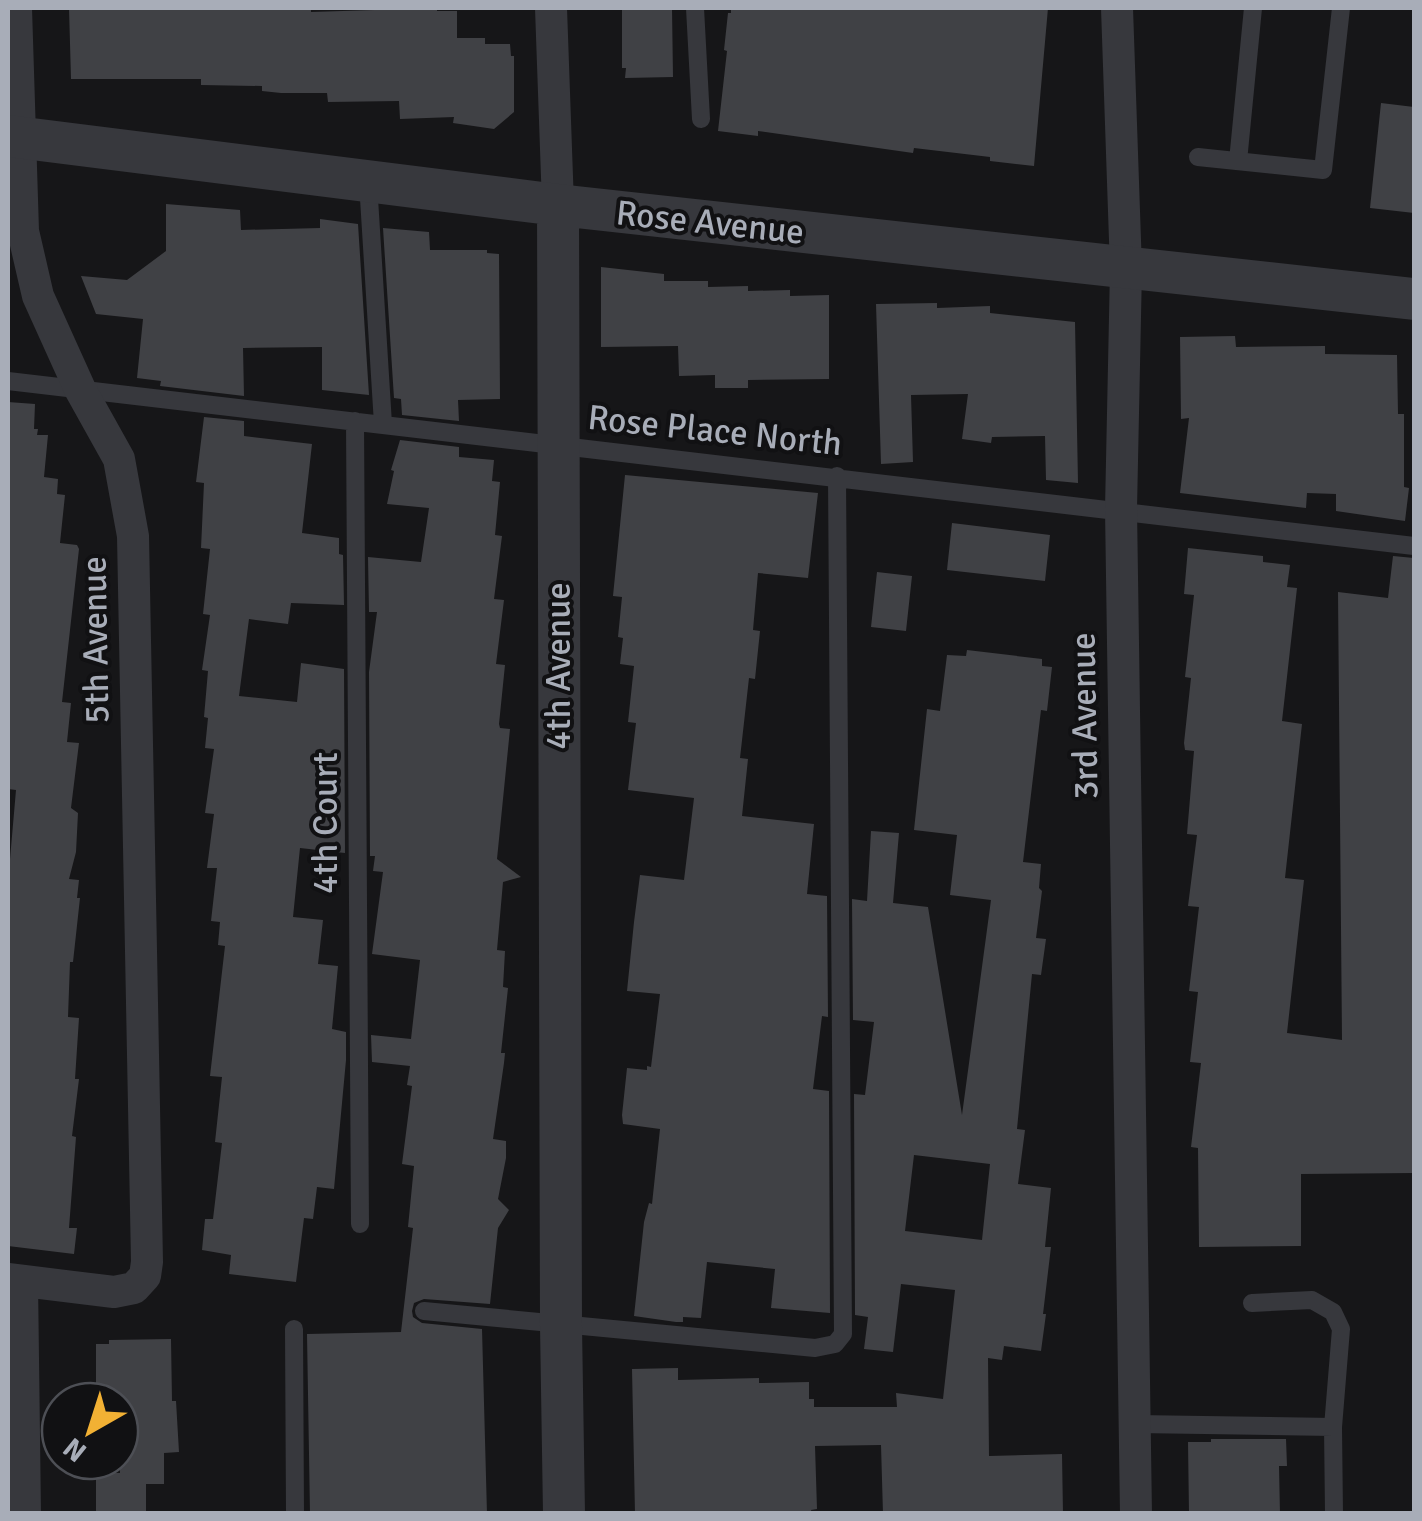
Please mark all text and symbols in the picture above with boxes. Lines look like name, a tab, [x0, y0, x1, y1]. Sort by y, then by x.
street label: Rose Avenue	[614, 191, 806, 254]
street label: Rose Place North	[586, 396, 844, 465]
street label: 5th Avenue	[73, 556, 118, 724]
street label: 4th Avenue	[537, 582, 580, 750]
street label: 3rd Avenue	[1062, 632, 1107, 800]
street label: 4th Court	[304, 752, 347, 894]
north arrow	[40, 1381, 140, 1481]
text: N	[57, 1430, 93, 1469]

